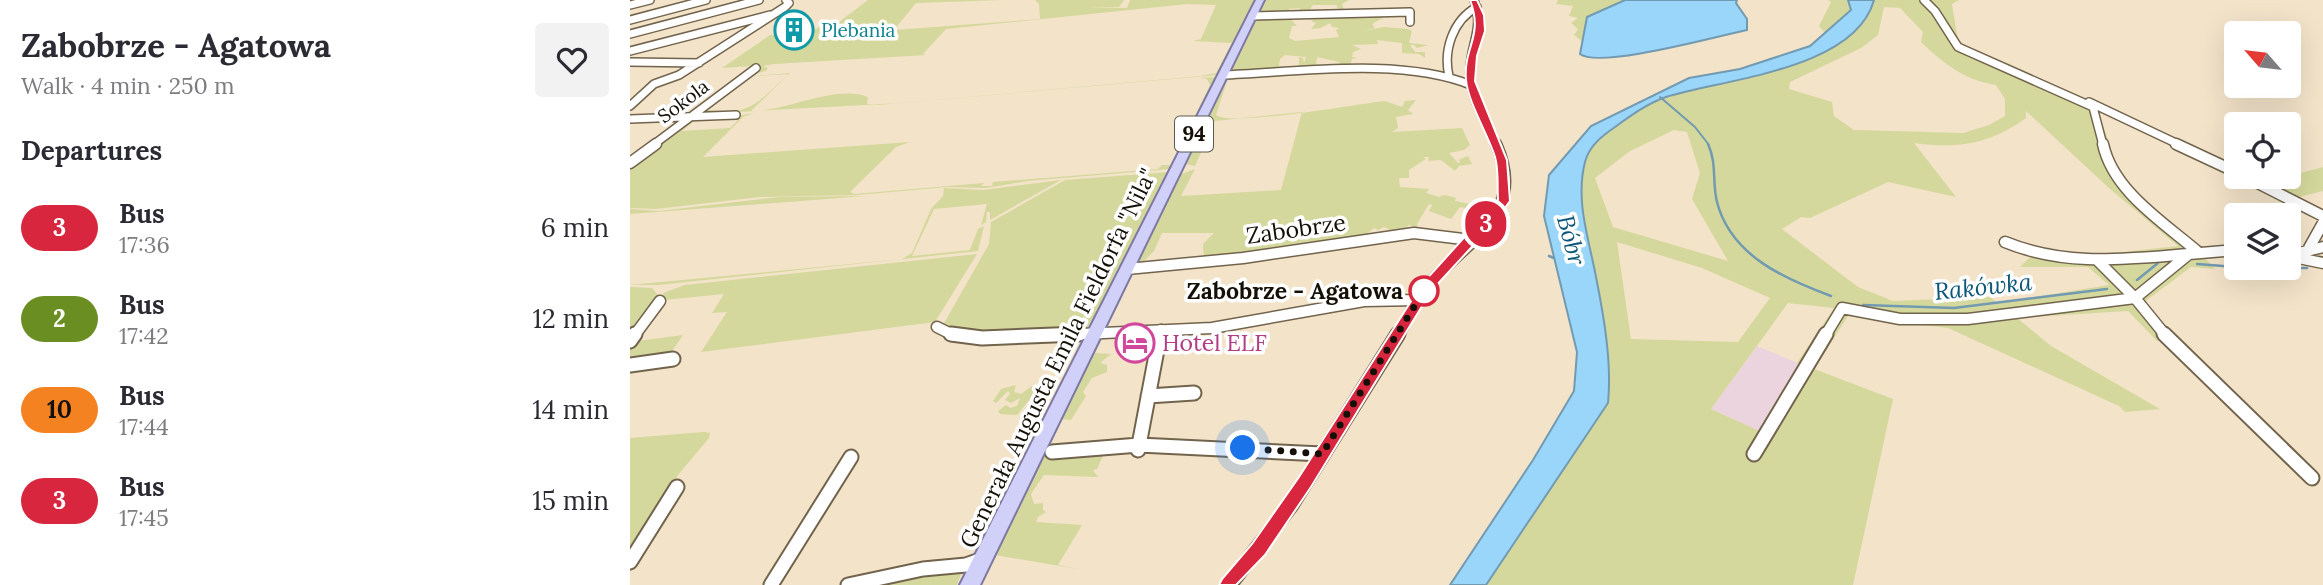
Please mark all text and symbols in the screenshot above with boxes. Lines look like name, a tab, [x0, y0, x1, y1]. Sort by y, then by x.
building icon: Plebania	[773, 9, 815, 51]
place label: Plebania	[821, 18, 896, 42]
north arrow	[2224, 21, 2301, 98]
map controls	[2224, 21, 2301, 280]
button: heart	[535, 23, 609, 97]
text: Zabobrze - Agatowa	[21, 24, 331, 66]
text: Walk · 4 min · 250 m	[21, 71, 234, 100]
street label: Sokola	[653, 74, 714, 128]
button: locate	[2224, 112, 2301, 189]
road number: 94	[1175, 116, 1213, 152]
text: Departures	[21, 134, 162, 167]
street label: Generała Augusta Emila Fieldorfa "Nila"	[953, 163, 1162, 552]
text: Bus	[119, 197, 165, 230]
line badge: 3	[1463, 201, 1509, 247]
button: layers	[2224, 203, 2301, 280]
street label: Zabobrze	[1244, 207, 1348, 250]
text: 3	[1479, 208, 1493, 239]
text: 6 min	[541, 211, 609, 244]
water label: Bóbr	[1550, 211, 1593, 268]
text: 3	[53, 212, 66, 243]
text: 17:36	[119, 230, 170, 259]
water label: Rakówka	[1933, 266, 2034, 307]
place label: Zabobrze - Agatowa	[1187, 276, 1403, 305]
marker: Zabobrze - Agatowa	[1409, 276, 1439, 306]
text: Bus	[119, 288, 165, 321]
text: 12 min	[532, 302, 609, 335]
text: 2	[53, 303, 66, 334]
text: 17:42	[119, 321, 169, 350]
hotel icon: Hotel ELF	[1114, 322, 1156, 364]
place label: Hotel ELF	[1162, 328, 1267, 357]
text: Bus	[119, 379, 165, 412]
text: 14 min	[532, 393, 609, 426]
text: 10	[47, 394, 72, 425]
text: 17:44	[119, 412, 169, 441]
your location	[1225, 430, 1260, 465]
text: Bus	[119, 470, 165, 503]
text: 15 min	[532, 484, 609, 517]
text: 3	[53, 485, 66, 516]
text: 17:45	[119, 503, 169, 532]

